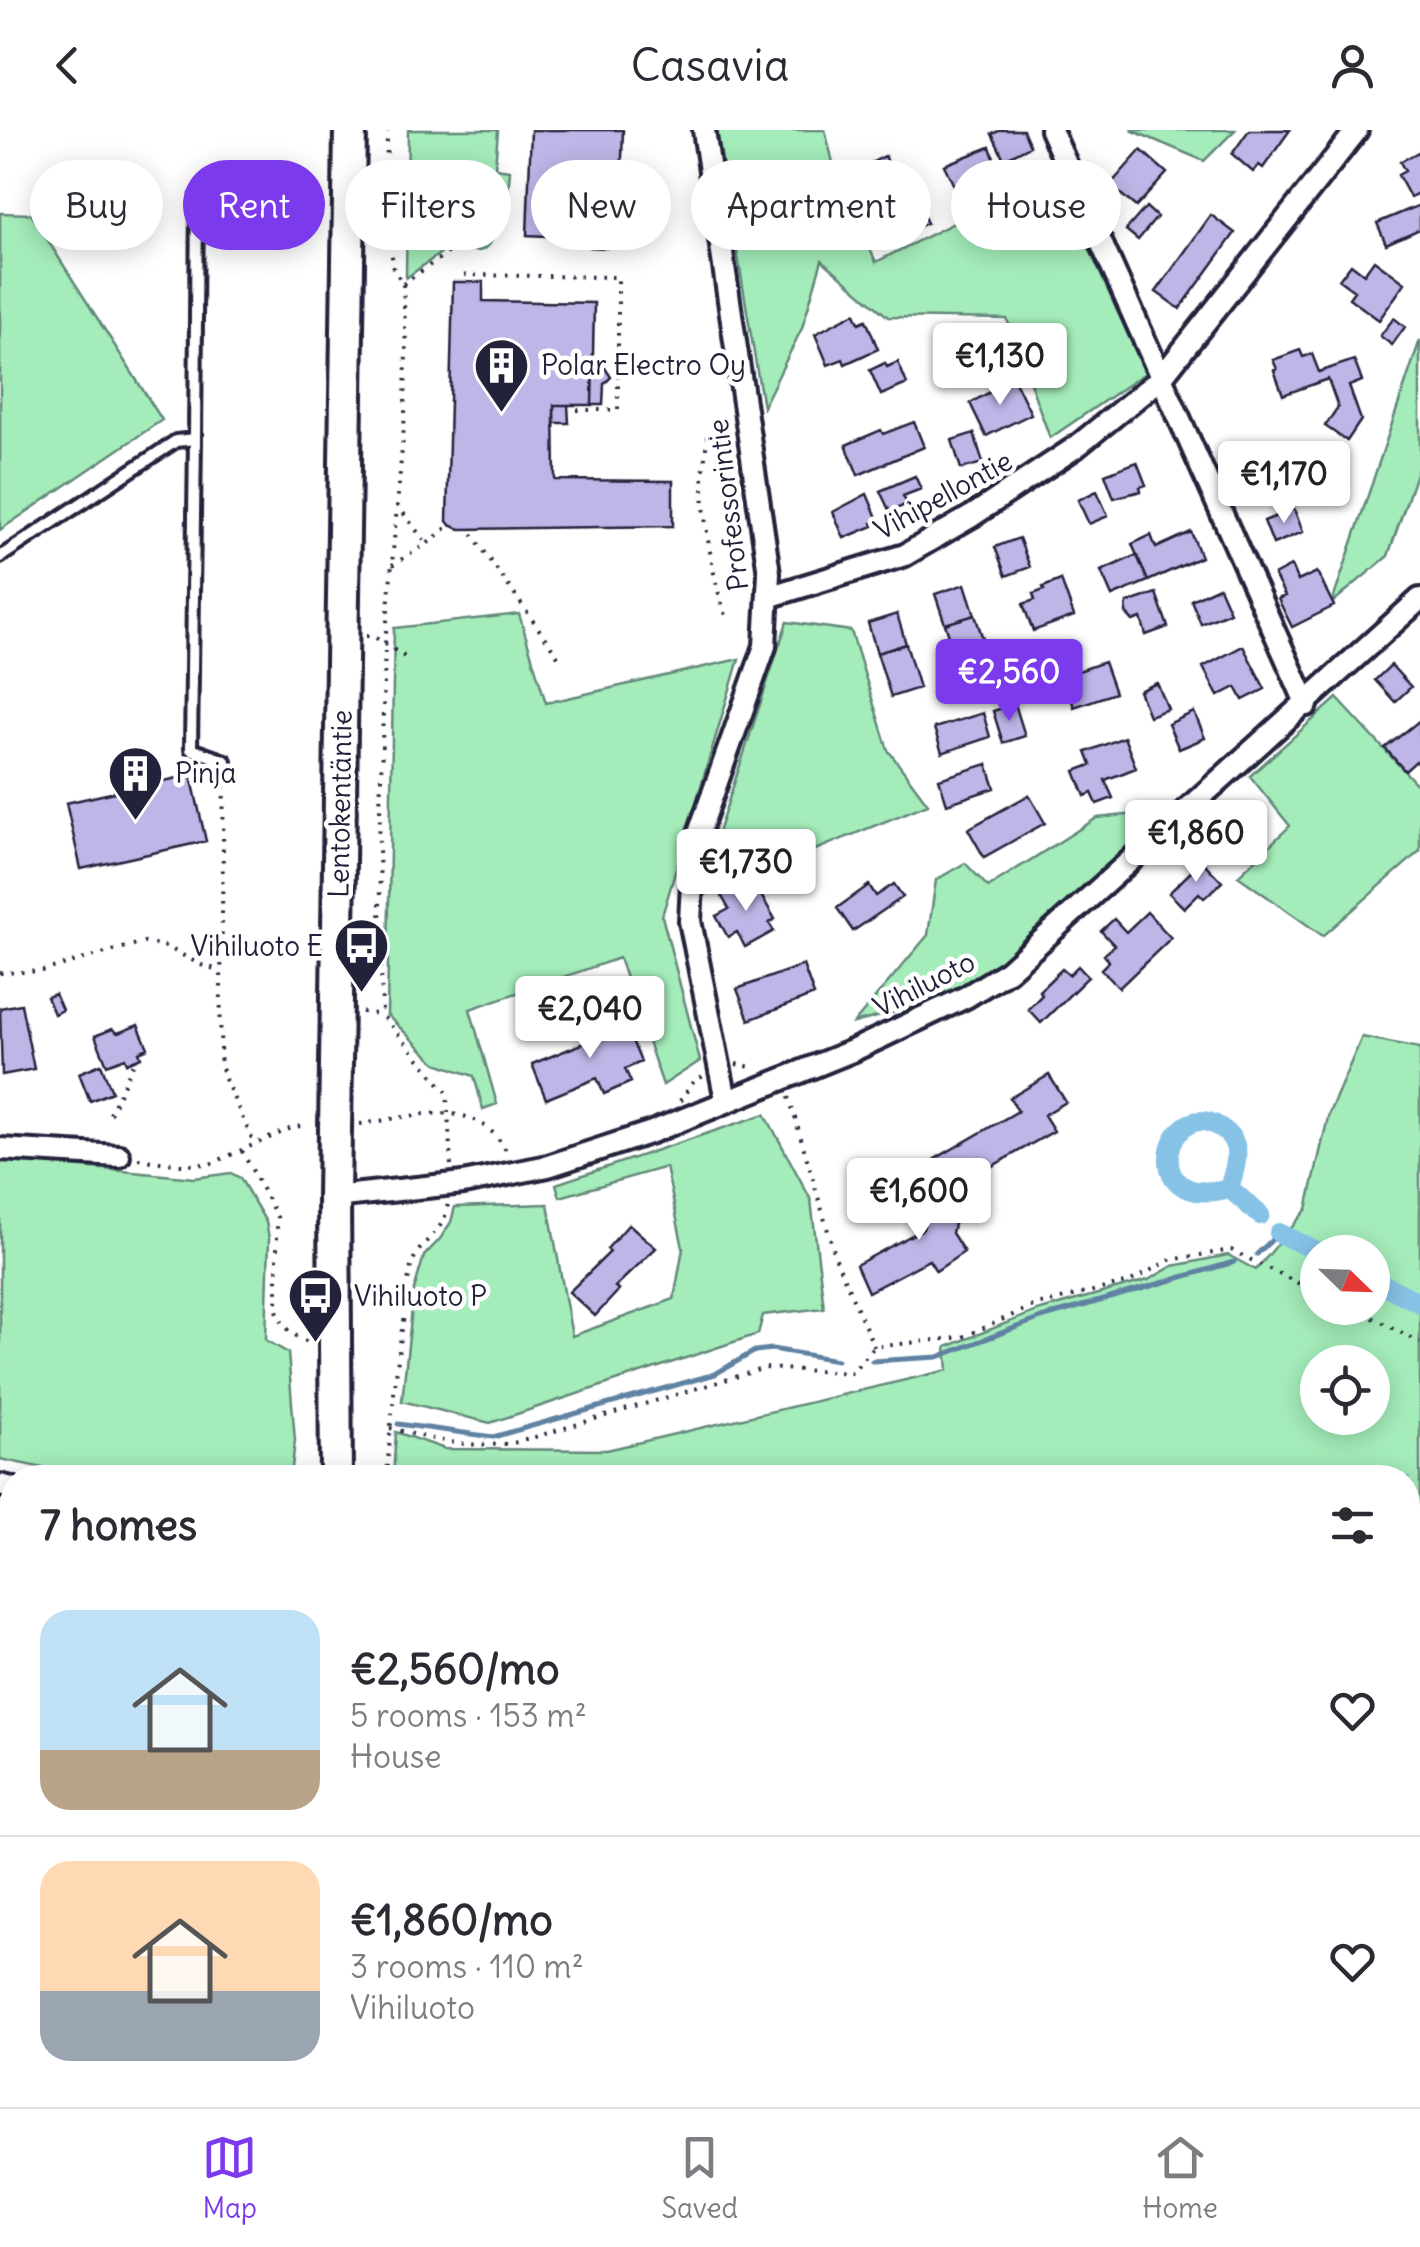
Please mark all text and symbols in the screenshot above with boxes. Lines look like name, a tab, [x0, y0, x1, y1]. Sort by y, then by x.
text: Casavia	[631, 37, 789, 93]
icon: back	[40, 38, 95, 93]
icon: person	[1325, 38, 1380, 93]
chip: Buy	[30, 160, 163, 250]
chip: Rent	[183, 160, 325, 250]
chip: Filters	[345, 160, 511, 250]
chip: New	[531, 160, 671, 250]
chip: Apartment	[691, 160, 931, 250]
chip: House	[951, 160, 1121, 250]
pin: €1,130	[919, 323, 1081, 408]
building icon: Polar Electro Oy	[472, 335, 532, 414]
text: €1,130	[955, 335, 1045, 376]
place label: Polar Electro Oy	[541, 347, 746, 383]
street label: Professorintie	[700, 417, 756, 593]
pin: €1,170	[1203, 441, 1365, 526]
street label: Vihipellontie	[868, 442, 1018, 548]
text: €1,170	[1240, 453, 1328, 494]
pin: €2,560	[928, 639, 1090, 724]
text: €2,560	[958, 651, 1060, 692]
street label: Lentokentäntie	[320, 710, 360, 898]
building icon: Pinja	[106, 743, 166, 822]
place label: Pinja	[175, 755, 237, 791]
pin: €1,860	[1115, 800, 1277, 885]
text: €1,860	[1147, 812, 1245, 853]
pin: €1,730	[665, 829, 827, 914]
text: €1,730	[699, 841, 793, 882]
bus stop icon: Vihiluoto E	[332, 916, 392, 995]
place label: Vihiluoto E	[190, 928, 323, 964]
street label: Vihiluoto	[867, 943, 981, 1025]
pin: €2,040	[509, 976, 671, 1061]
text: €2,040	[537, 988, 643, 1029]
pin: €1,600	[838, 1158, 1000, 1243]
text: €1,600	[869, 1170, 969, 1211]
north arrow	[1300, 1235, 1390, 1325]
map controls	[1300, 1235, 1390, 1435]
bus stop icon: Vihiluoto P	[285, 1266, 345, 1345]
place label: Vihiluoto P	[354, 1278, 487, 1314]
button: locate	[1300, 1345, 1390, 1435]
icon: filters	[1325, 1498, 1380, 1553]
text: 7 homes	[40, 1499, 197, 1551]
text: €2,560/mo	[350, 1643, 560, 1695]
icon: home	[120, 1650, 240, 1770]
icon: heart	[1325, 1683, 1380, 1738]
text: 5 rooms · 153 m²	[350, 1695, 587, 1736]
text: House	[350, 1736, 441, 1777]
text: €1,860/mo	[350, 1894, 553, 1946]
icon: home	[120, 1901, 240, 2021]
icon: heart	[1325, 1934, 1380, 1989]
text: 3 rooms · 110 m²	[350, 1946, 584, 1987]
text: Vihiluoto	[350, 1987, 475, 2028]
tab: Map	[202, 2130, 257, 2226]
tab: Saved	[661, 2130, 738, 2226]
tab: Home	[1142, 2130, 1218, 2226]

